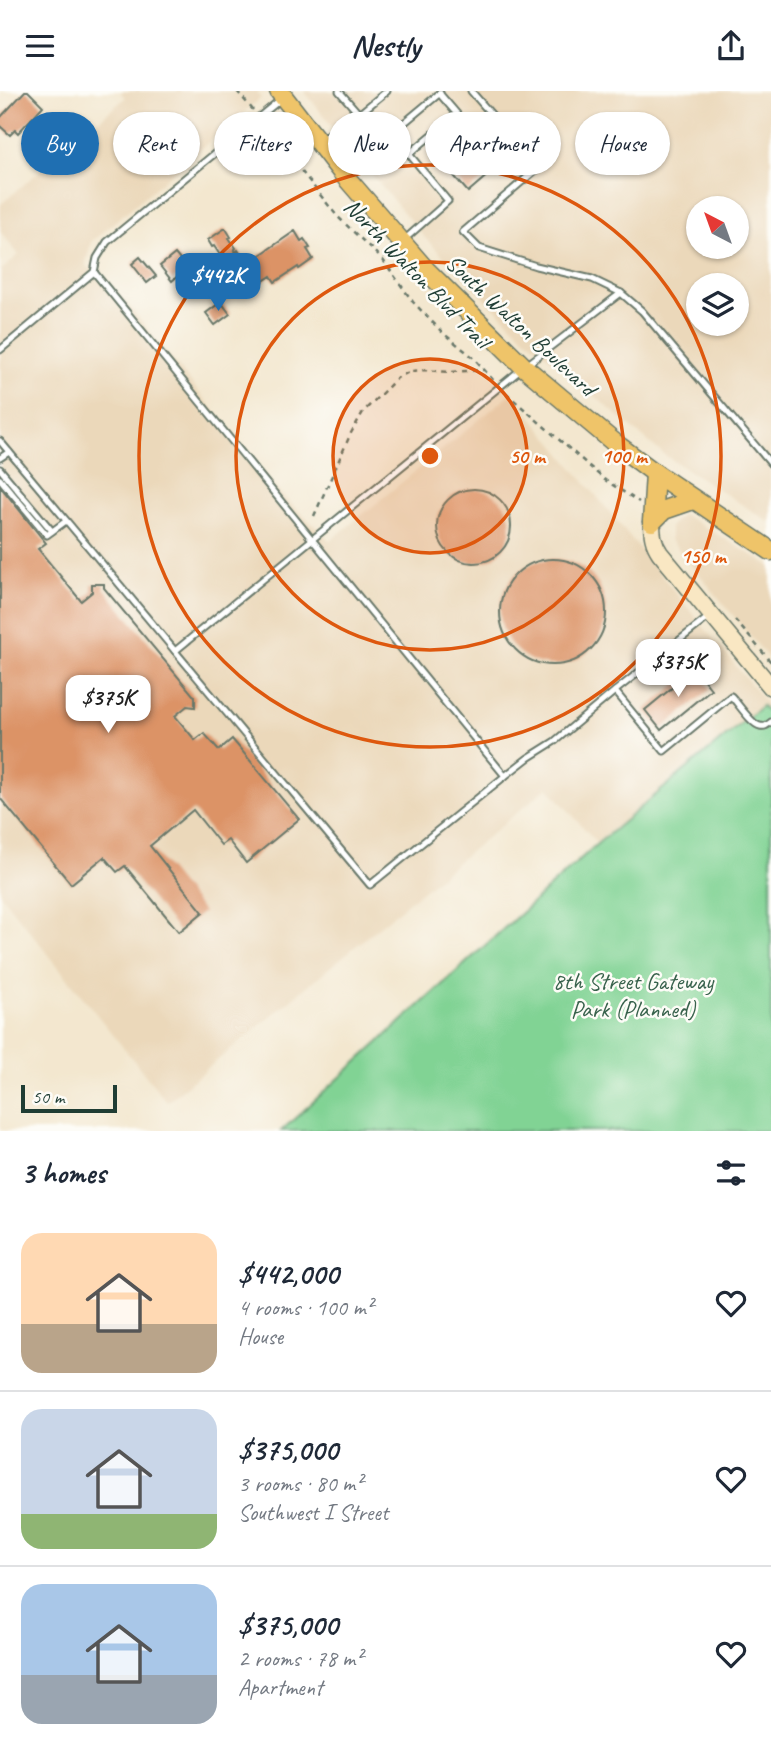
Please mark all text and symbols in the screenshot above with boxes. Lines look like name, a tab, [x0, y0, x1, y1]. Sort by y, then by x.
text: Nestly	[351, 25, 420, 66]
icon: menu	[21, 27, 59, 65]
icon: share	[712, 27, 750, 65]
chip: Buy	[21, 112, 99, 175]
chip: Rent	[113, 112, 200, 175]
chip: Filters	[214, 112, 314, 175]
chip: New	[328, 112, 411, 175]
chip: Apartment	[425, 112, 561, 175]
chip: House	[575, 112, 670, 175]
street label: North Walton Blvd Trail	[338, 192, 499, 357]
north arrow	[686, 196, 749, 259]
map controls	[686, 196, 749, 336]
street label: South Walton Boulevard	[439, 248, 605, 405]
pin: $442K	[169, 253, 267, 313]
text: $442K	[191, 261, 245, 290]
button: layers	[686, 273, 749, 336]
text: 50 m	[509, 443, 547, 469]
text: 100 m	[601, 443, 649, 469]
centre of rings	[418, 444, 442, 468]
text: 150 m	[680, 543, 728, 569]
pin: $375K	[629, 639, 727, 699]
text: $375K	[652, 647, 704, 676]
pin: $375K	[59, 675, 157, 735]
text: $375K	[82, 683, 134, 712]
park label: 8th Street Gateway Park (Planned)	[553, 966, 715, 1024]
scale bar	[21, 1082, 117, 1114]
text: 50 m	[32, 1085, 64, 1109]
text: 3 homes	[21, 1154, 106, 1192]
icon: filters	[712, 1154, 750, 1192]
text: $442,000	[238, 1255, 338, 1293]
icon: home	[77, 1261, 161, 1345]
icon: heart	[712, 1284, 750, 1322]
text: 4 rooms · 100 m²	[238, 1293, 373, 1322]
text: House	[238, 1322, 283, 1351]
text: $375,000	[238, 1431, 338, 1469]
icon: home	[77, 1437, 161, 1521]
icon: heart	[712, 1460, 750, 1498]
text: 3 rooms · 80 m²	[238, 1469, 362, 1498]
text: Southwest I Street	[238, 1498, 388, 1527]
text: $375,000	[238, 1606, 338, 1644]
icon: home	[77, 1612, 161, 1696]
icon: heart	[712, 1635, 750, 1673]
text: 2 rooms · 78 m²	[238, 1644, 362, 1673]
text: Apartment	[238, 1673, 323, 1702]

